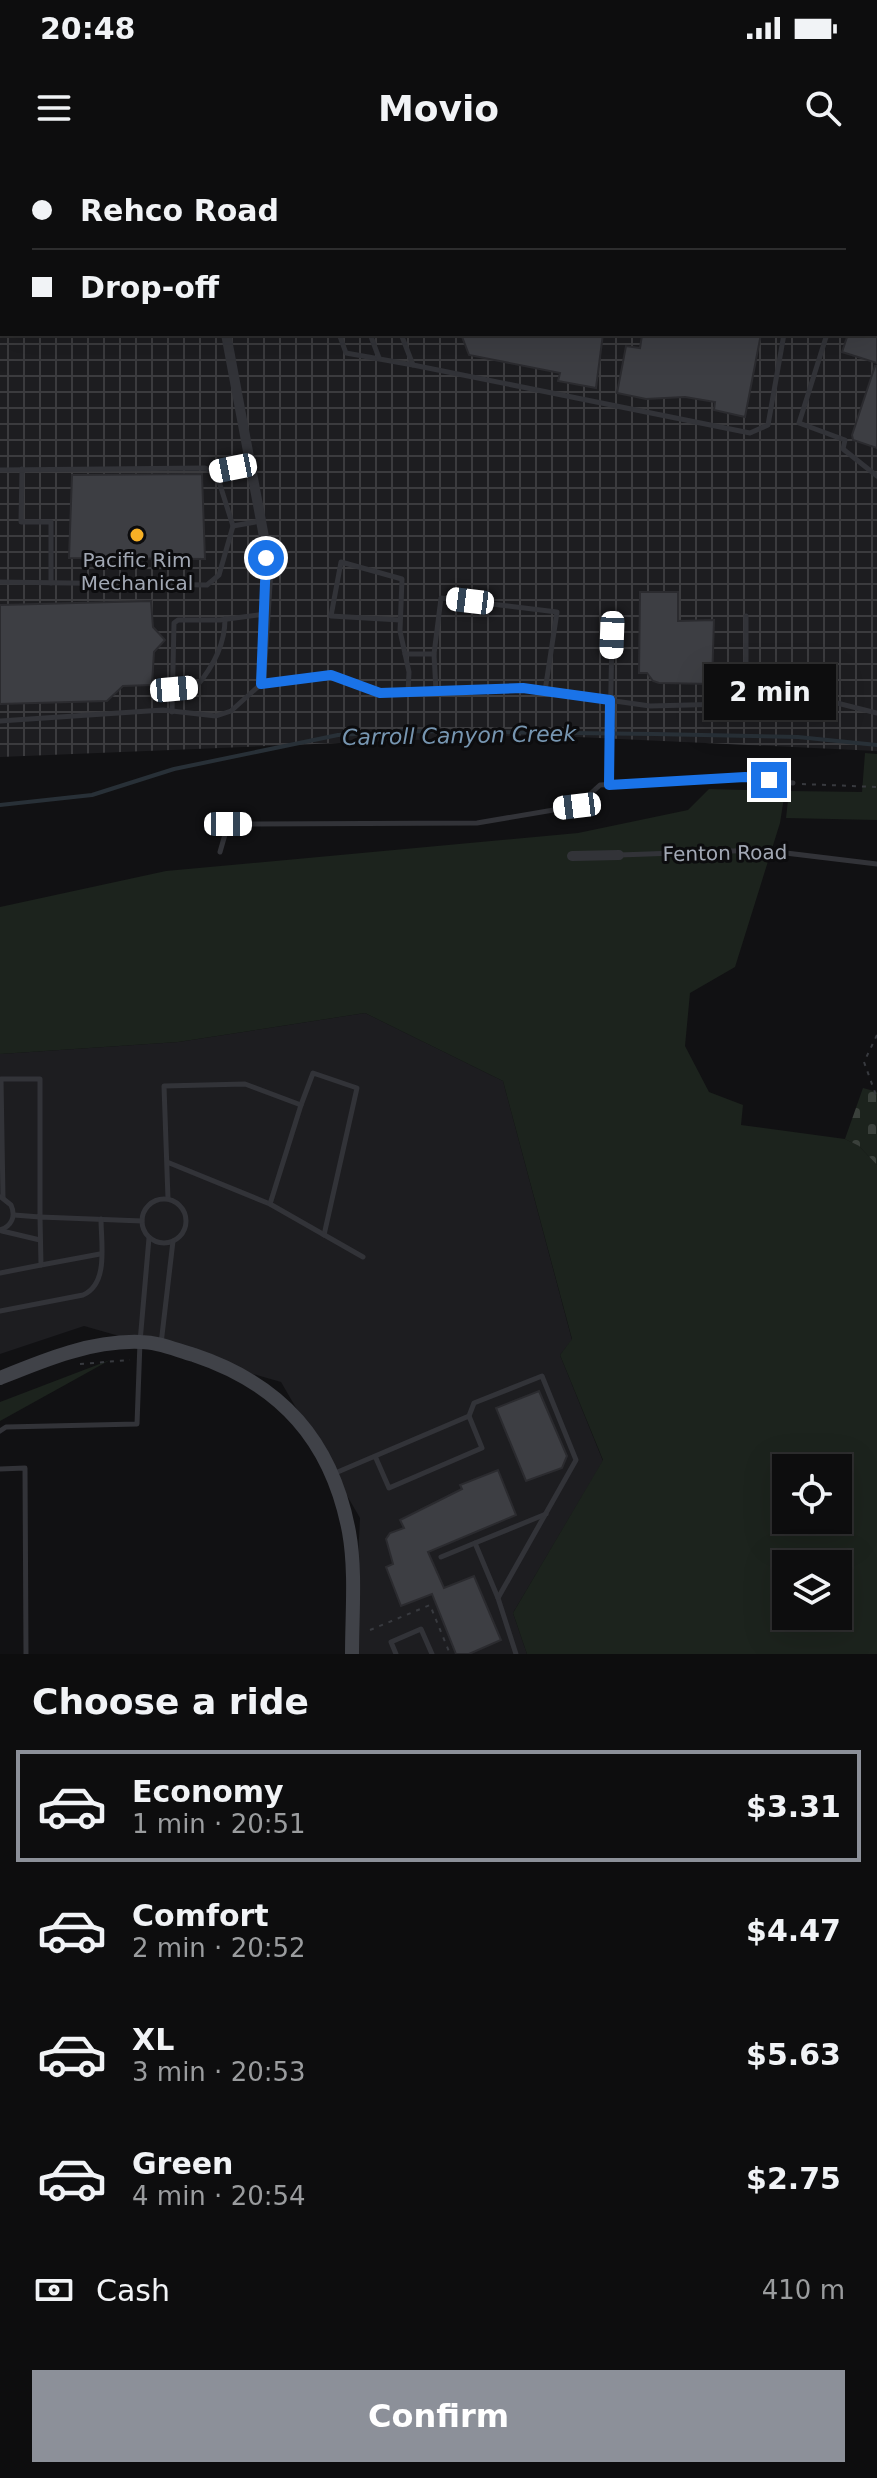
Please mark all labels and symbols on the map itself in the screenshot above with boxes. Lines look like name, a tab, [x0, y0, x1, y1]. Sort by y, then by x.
car	[207, 452, 259, 484]
marker: Pacific Rim Mechanical	[128, 526, 146, 544]
route start	[248, 540, 284, 576]
place label: Pacific Rim Mechanical	[81, 548, 193, 595]
car	[445, 586, 495, 616]
car	[599, 611, 625, 659]
callout: 2 min	[703, 664, 835, 720]
car	[149, 675, 199, 703]
water label: Carroll Canyon Creek	[342, 721, 577, 750]
route end	[751, 762, 787, 798]
car	[552, 791, 602, 821]
car	[204, 812, 252, 836]
street label: Fenton Road	[662, 840, 788, 866]

